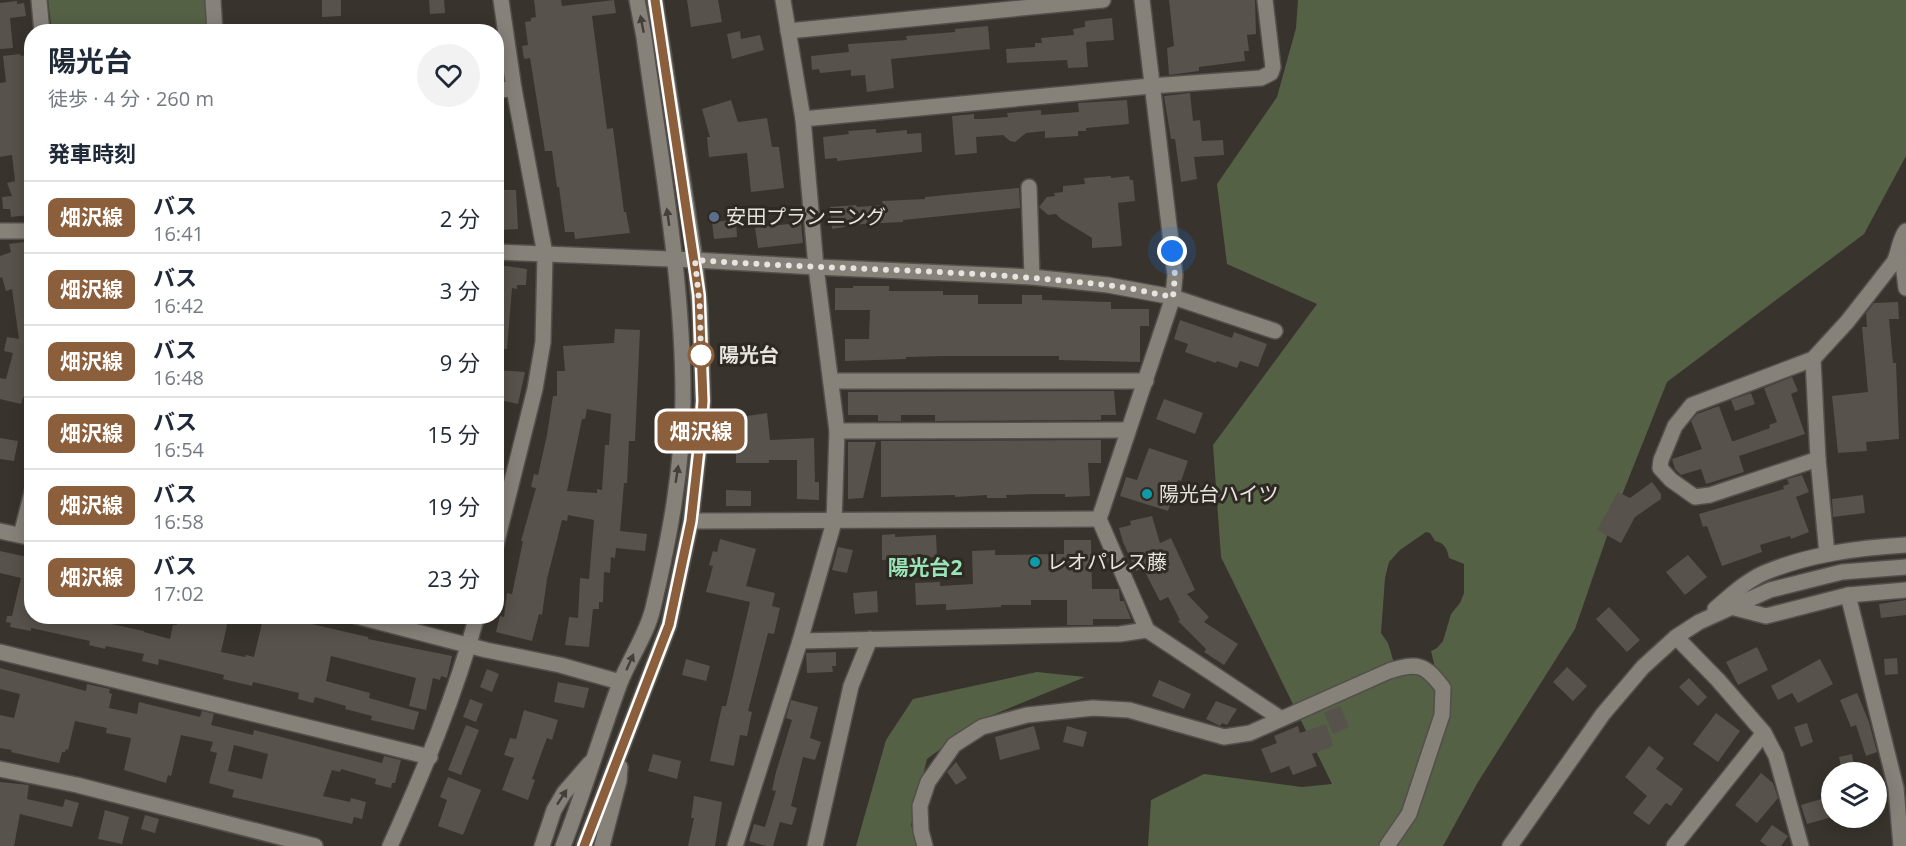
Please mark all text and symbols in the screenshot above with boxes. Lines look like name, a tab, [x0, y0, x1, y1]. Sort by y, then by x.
one-way arrow	[637, 14, 646, 33]
text: 陽光台	[48, 41, 132, 79]
button: heart	[417, 44, 480, 107]
text: 徒歩 · 4 分 · 260 m	[48, 85, 214, 112]
text: 発車時刻	[48, 138, 136, 168]
text: バス	[153, 190, 197, 220]
text: 畑沢線	[60, 203, 123, 231]
text: 2 分	[440, 203, 480, 233]
place label: 安田プランニング	[726, 203, 886, 230]
one-way arrow	[664, 207, 673, 226]
marker: 安田プランニング	[707, 210, 721, 224]
text: 16:41	[153, 220, 204, 247]
your location	[1157, 236, 1187, 266]
text: バス	[153, 262, 197, 292]
text: 畑沢線	[60, 275, 123, 303]
text: 3 分	[440, 275, 480, 305]
text: 16:42	[153, 292, 204, 319]
text: バス	[153, 334, 197, 364]
place label: 陽光台	[719, 341, 779, 368]
marker: 陽光台	[688, 342, 714, 368]
text: 畑沢線	[60, 347, 123, 375]
text: 9 分	[440, 347, 480, 377]
text: 16:48	[153, 364, 204, 391]
text: バス	[153, 406, 197, 436]
line badge: 畑沢線	[666, 412, 736, 450]
text: 畑沢線	[670, 417, 733, 445]
text: 畑沢線	[60, 419, 123, 447]
text: 15 分	[427, 419, 480, 449]
text: 16:54	[153, 436, 204, 463]
one-way arrow	[673, 464, 682, 483]
text: バス	[153, 478, 197, 508]
place label: 陽光台ハイツ	[1159, 480, 1279, 507]
marker: 陽光台ハイツ	[1140, 487, 1154, 501]
text: 畑沢線	[60, 491, 123, 519]
text: 19 分	[427, 491, 480, 521]
text: 16:58	[153, 508, 204, 535]
place label: レオパレス藤	[1047, 548, 1167, 575]
text: バス	[153, 550, 197, 580]
district label: 陽光台2	[887, 553, 963, 581]
marker: レオパレス藤	[1028, 555, 1042, 569]
text: 畑沢線	[60, 563, 123, 591]
text: 23 分	[427, 563, 480, 593]
text: 17:02	[153, 580, 204, 607]
one-way arrow	[625, 653, 634, 670]
map controls	[1821, 762, 1887, 828]
button: layers	[1821, 762, 1887, 828]
one-way arrow	[556, 789, 567, 805]

